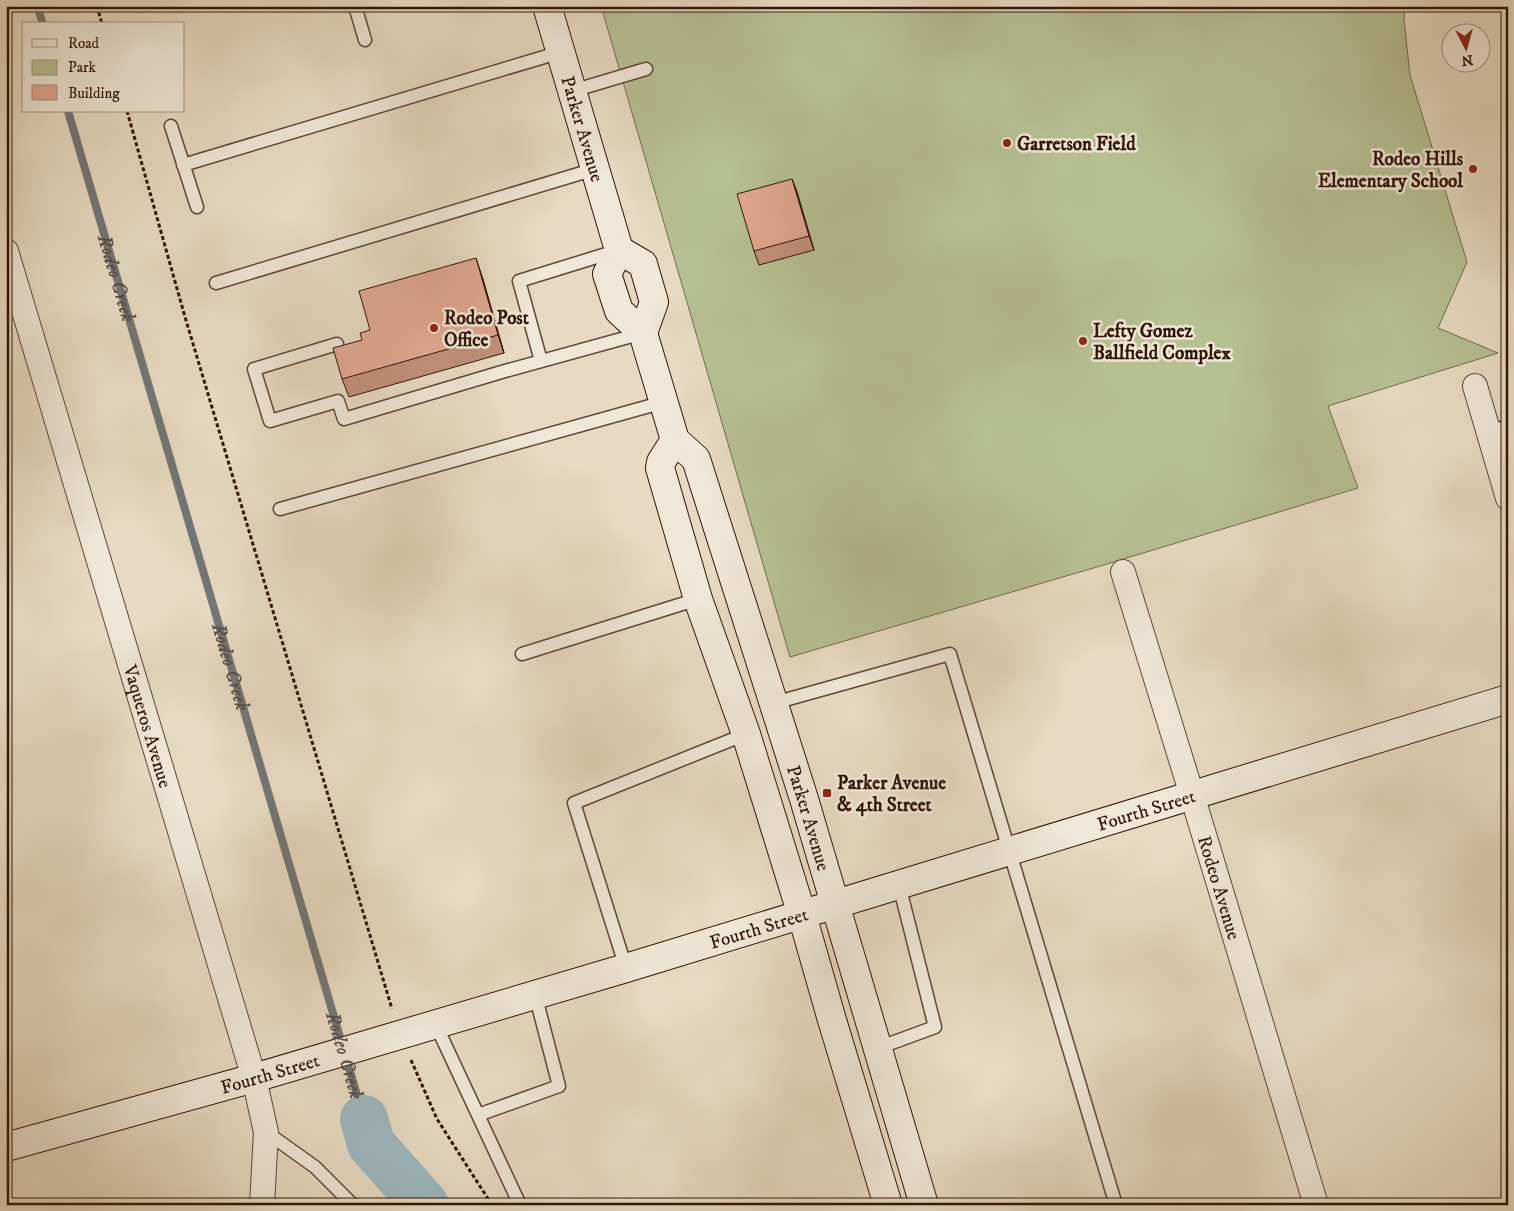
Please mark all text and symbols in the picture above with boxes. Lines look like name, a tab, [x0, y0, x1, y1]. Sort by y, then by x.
legend	[22, 22, 185, 112]
north arrow	[1442, 22, 1492, 72]
text: Road	[68, 34, 100, 53]
text: N	[1460, 50, 1474, 70]
text: Park	[68, 58, 97, 77]
street label: Parker Avenue	[555, 74, 608, 185]
text: Building	[68, 84, 120, 103]
place label: Garretson Field	[1017, 133, 1136, 156]
marker: Garretson Field	[1001, 137, 1013, 149]
place label: Rodeo Hills Elementary School	[1318, 148, 1464, 193]
marker: Rodeo Hills Elementary School	[1467, 163, 1479, 175]
water label: Rodeo Creek	[91, 231, 140, 326]
place label: Rodeo Post Office	[444, 307, 530, 352]
place label: Lefty Gomez Ballfield Complex	[1093, 320, 1231, 365]
marker: Rodeo Post Office	[428, 322, 440, 334]
marker: Lefty Gomez Ballfield Complex	[1077, 335, 1089, 347]
water label: Rodeo Creek	[205, 619, 255, 714]
street label: Vaqueros Avenue	[117, 661, 176, 791]
street label: Parker Avenue	[781, 763, 835, 874]
place label: Parker Avenue & 4th Street	[837, 772, 946, 817]
street label: Fourth Street	[1094, 785, 1198, 837]
marker: Parker Avenue & 4th Street	[821, 787, 833, 799]
street label: Rodeo Avenue	[1192, 833, 1245, 943]
street label: Fourth Street	[707, 903, 811, 955]
water label: Rodeo Creek	[319, 1008, 369, 1103]
street label: Fourth Street	[218, 1049, 322, 1100]

